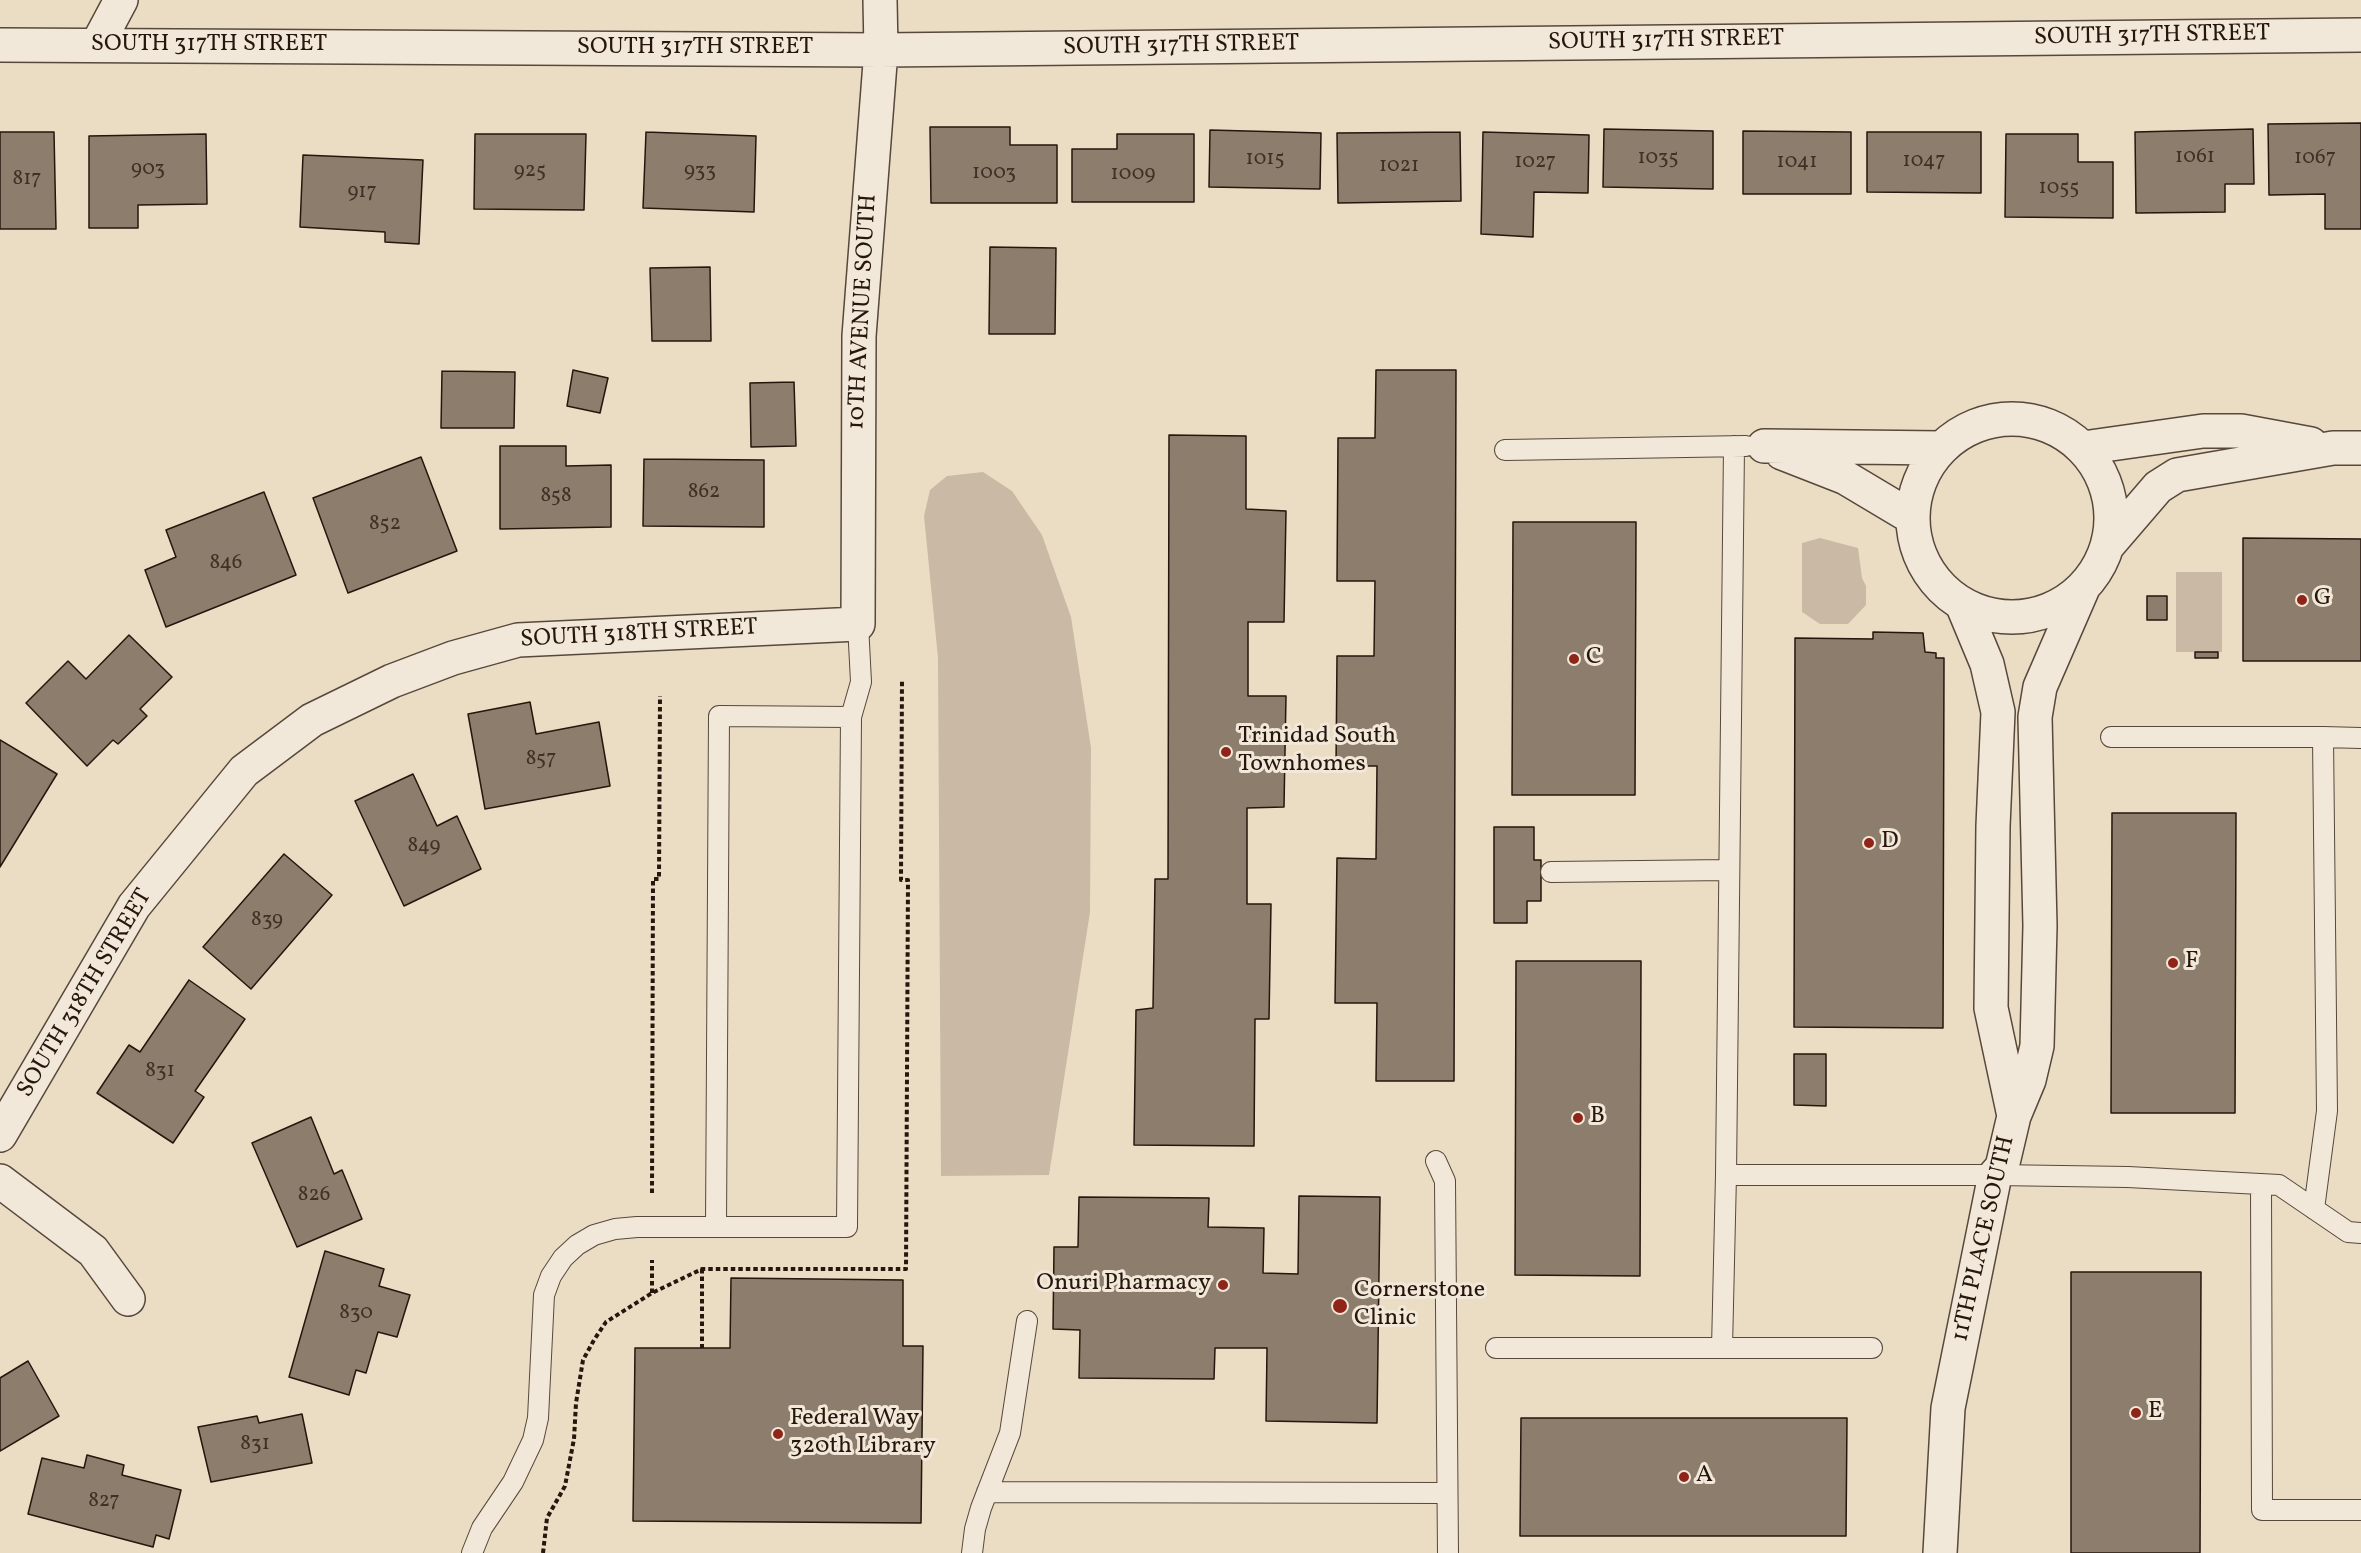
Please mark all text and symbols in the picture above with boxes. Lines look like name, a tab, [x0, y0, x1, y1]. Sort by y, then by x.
street label: SOUTH 317TH STREET	[2034, 21, 2270, 53]
street label: SOUTH 317TH STREET	[1548, 26, 1784, 58]
street label: SOUTH 317TH STREET	[1063, 31, 1299, 63]
street label: SOUTH 317TH STREET	[91, 32, 327, 60]
street label: SOUTH 317TH STREET	[577, 35, 813, 63]
house number: 1061	[2175, 145, 2215, 171]
house number: 1035	[1637, 146, 1679, 172]
house number: 1067	[2294, 146, 2336, 172]
house number: 1015	[1245, 147, 1285, 173]
house number: 1047	[1903, 149, 1945, 175]
house number: 1027	[1514, 150, 1556, 176]
house number: 1041	[1777, 150, 1817, 176]
house number: 1021	[1379, 154, 1419, 180]
house number: 903	[131, 157, 165, 183]
house number: 925	[514, 159, 546, 185]
house number: 933	[684, 159, 716, 185]
house number: 1003	[972, 161, 1016, 187]
house number: 1009	[1111, 162, 1155, 188]
house number: 817	[12, 167, 42, 193]
house number: 1055	[2039, 176, 2079, 202]
house number: 917	[347, 180, 377, 206]
street label: 10TH AVENUE SOUTH	[843, 193, 885, 431]
house number: 862	[688, 480, 720, 506]
house number: 858	[540, 484, 572, 510]
house number: 852	[369, 512, 401, 538]
house number: 846	[210, 551, 242, 577]
place label: G	[2314, 586, 2332, 614]
marker: G	[2295, 593, 2309, 607]
street label: SOUTH 318TH STREET	[519, 614, 759, 656]
place label: C	[1586, 645, 1602, 673]
marker: C	[1567, 652, 1581, 666]
place label: Trinidad South Townhomes	[1238, 724, 1396, 780]
marker: Trinidad South Townhomes	[1219, 745, 1233, 759]
house number: 857	[526, 747, 556, 773]
place label: D	[1881, 829, 1899, 857]
house number: 849	[408, 834, 440, 860]
marker: D	[1862, 836, 1876, 850]
street label: SOUTH 318TH STREET	[12, 885, 160, 1103]
house number: 839	[251, 908, 283, 934]
place label: F	[2185, 949, 2198, 977]
marker: F	[2166, 956, 2180, 970]
house number: 831	[145, 1059, 175, 1085]
place label: B	[1590, 1104, 1605, 1132]
marker: B	[1571, 1111, 1585, 1125]
street label: 11TH PLACE SOUTH	[1947, 1133, 2023, 1345]
house number: 826	[298, 1183, 330, 1209]
place label: Onuri Pharmacy	[1036, 1271, 1211, 1299]
marker: Onuri Pharmacy	[1216, 1278, 1230, 1292]
place label: Cornerstone Clinic	[1354, 1278, 1485, 1334]
marker: Cornerstone Clinic	[1331, 1297, 1349, 1315]
house number: 830	[339, 1301, 373, 1327]
place label: E	[2148, 1399, 2162, 1427]
place label: Federal Way 320th Library	[790, 1406, 936, 1462]
marker: E	[2129, 1406, 2143, 1420]
marker: Federal Way 320th Library	[771, 1427, 785, 1441]
house number: 831	[240, 1432, 270, 1458]
place label: A	[1696, 1463, 1713, 1491]
marker: A	[1677, 1470, 1691, 1484]
house number: 827	[88, 1489, 120, 1515]

